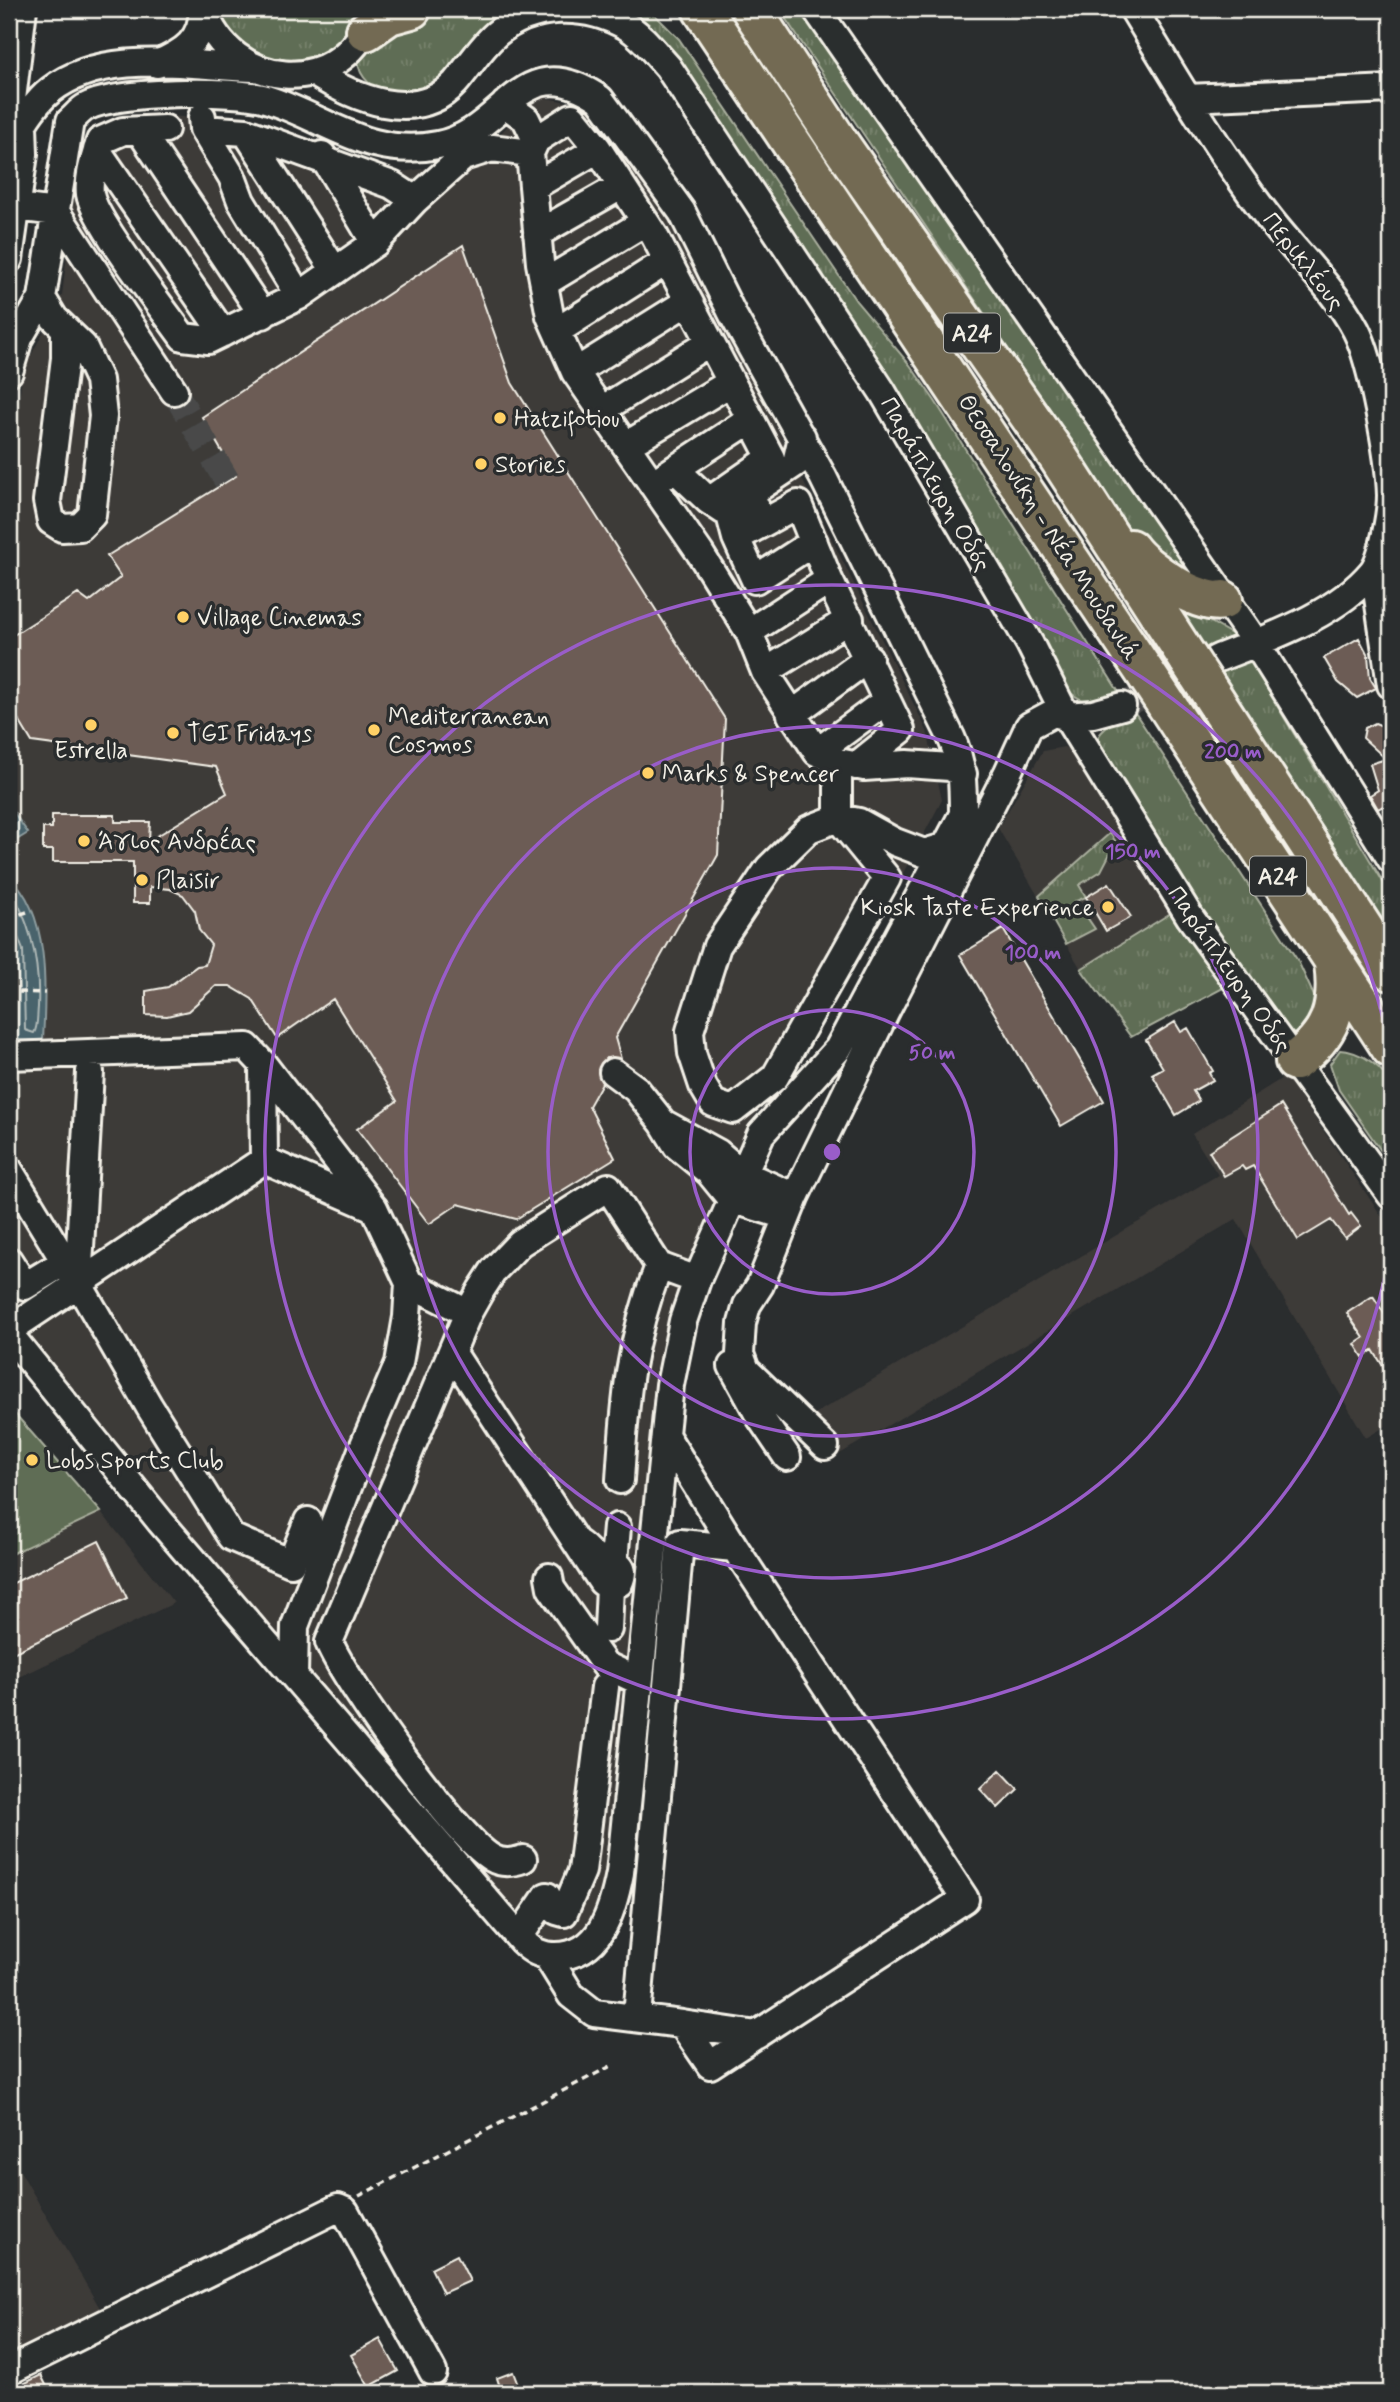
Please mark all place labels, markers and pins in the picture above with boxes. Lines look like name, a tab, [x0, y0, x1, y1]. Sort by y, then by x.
place label: Hatzifotiou	[514, 404, 620, 437]
marker: Hatzifotiou	[492, 410, 508, 426]
place label: Stories	[495, 450, 566, 481]
marker: Stories	[473, 456, 489, 472]
place label: Village Cinemas	[197, 603, 362, 634]
marker: Village Cinemas	[175, 609, 191, 625]
place label: Mediterranean Cosmos	[388, 702, 549, 761]
marker: Estrella	[83, 717, 99, 733]
place label: TGI Fridays	[187, 719, 312, 750]
marker: Mediterranean Cosmos	[366, 722, 382, 738]
marker: TGI Fridays	[165, 725, 181, 741]
place label: Estrella	[54, 736, 128, 767]
place label: Marks & Spencer	[662, 759, 839, 790]
marker: Marks & Spencer	[640, 765, 656, 781]
place label: Άγιος Ανδρέας	[98, 826, 256, 858]
marker: Άγιος Ανδρέας	[76, 833, 92, 849]
place label: Plaisir	[156, 866, 220, 897]
marker: Plaisir	[134, 872, 150, 888]
place label: Kiosk Taste Experience	[861, 893, 1094, 924]
marker: Kiosk Taste Experience	[1100, 899, 1116, 915]
centre of rings	[820, 1140, 844, 1164]
place label: Lobs Sports Club	[46, 1446, 224, 1477]
marker: Lobs Sports Club	[24, 1452, 40, 1468]

